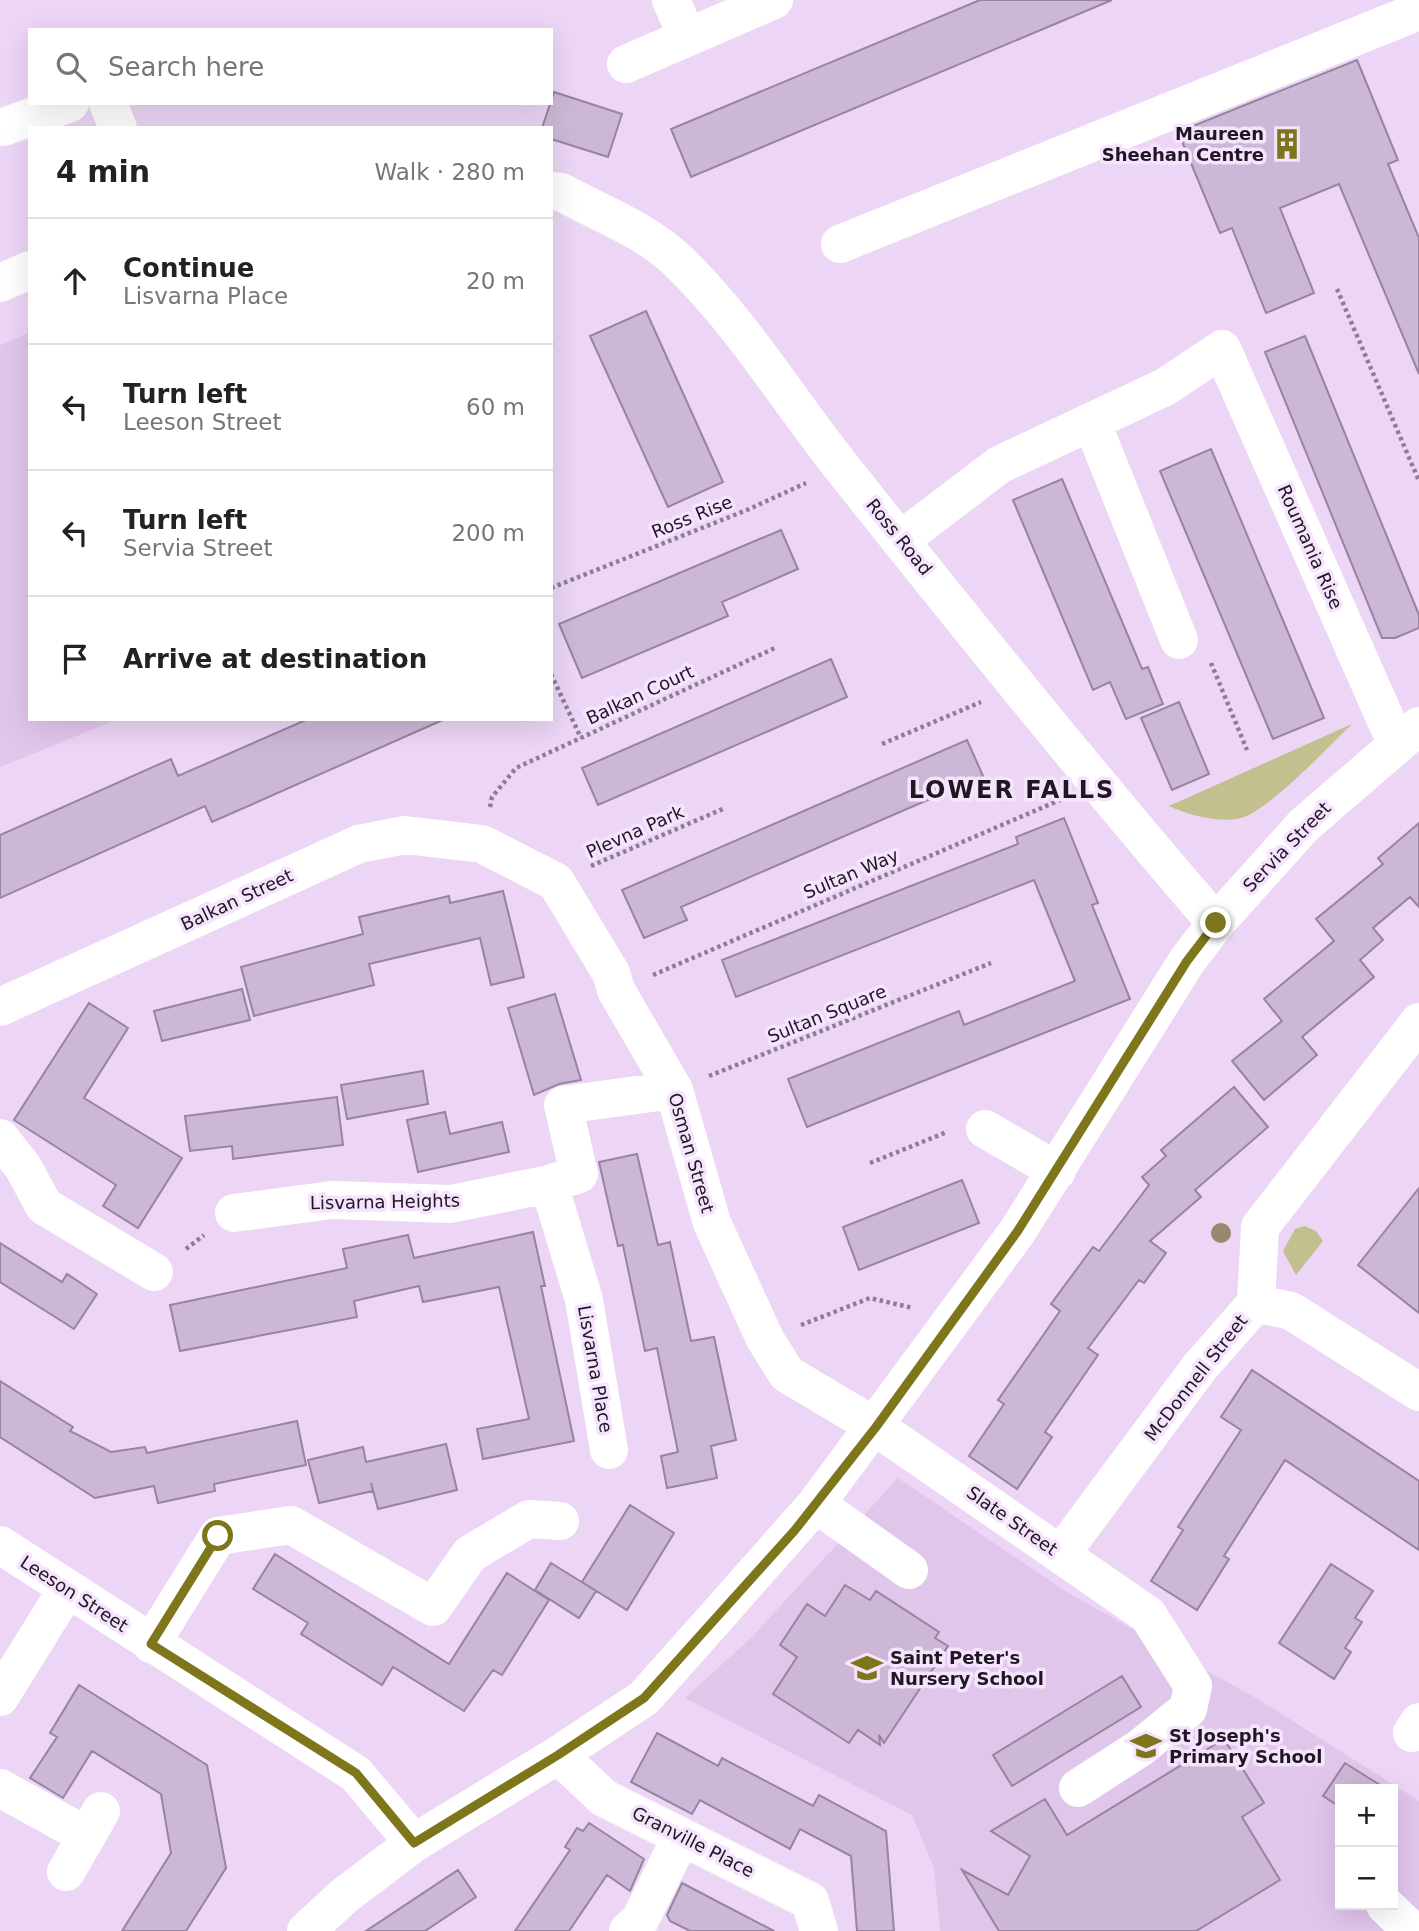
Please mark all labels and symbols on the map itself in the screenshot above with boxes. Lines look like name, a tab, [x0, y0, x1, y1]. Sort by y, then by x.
place label: Maureen Sheehan Centre	[1102, 123, 1264, 165]
building icon: Maureen Sheehan Centre	[1270, 127, 1304, 161]
street label: Roumania Rise	[1274, 481, 1347, 612]
street label: Ross Rise	[648, 491, 735, 542]
street label: Ross Road	[862, 494, 937, 579]
street label: Balkan Court	[583, 660, 697, 729]
district label: LOWER FALLS	[909, 776, 1115, 804]
street label: Servia Street	[1238, 797, 1335, 896]
street label: Plevna Park	[583, 800, 687, 862]
street label: Sultan Way	[800, 844, 902, 903]
street label: Balkan Street	[177, 864, 296, 935]
route end	[1200, 907, 1231, 938]
street label: Sultan Square	[764, 980, 889, 1047]
street label: Osman Street	[664, 1090, 719, 1215]
street label: Lisvarna Heights	[310, 1190, 460, 1213]
street label: Lisvarna Place	[574, 1303, 617, 1434]
street label: McDonnell Street	[1140, 1310, 1251, 1445]
street label: Slate Street	[963, 1482, 1062, 1560]
route start	[202, 1520, 233, 1551]
street label: Leeson Street	[17, 1551, 132, 1636]
place label: Saint Peter's Nursery School	[890, 1647, 1044, 1689]
school or university icon: Saint Peter's Nursery School	[850, 1651, 884, 1685]
place label: St Joseph's Primary School	[1169, 1725, 1322, 1767]
school or university icon: St Joseph's Primary School	[1129, 1729, 1163, 1763]
street label: Granville Place	[629, 1802, 758, 1881]

